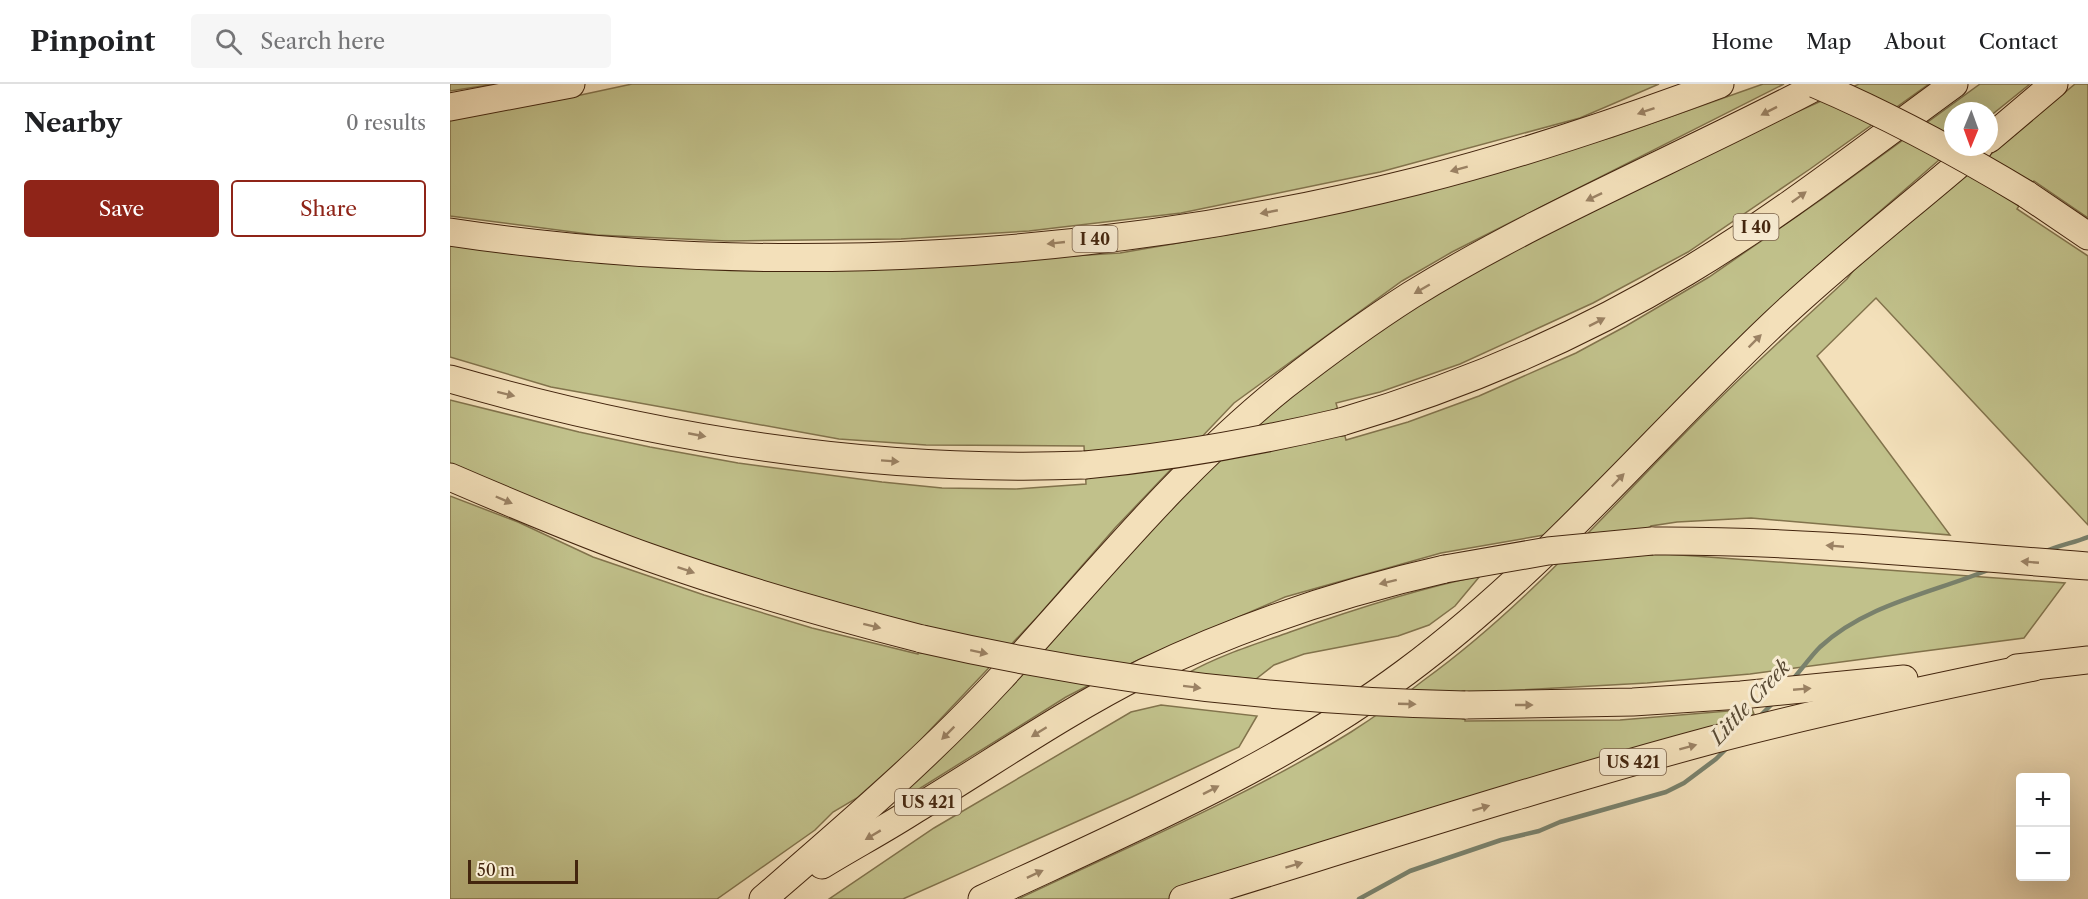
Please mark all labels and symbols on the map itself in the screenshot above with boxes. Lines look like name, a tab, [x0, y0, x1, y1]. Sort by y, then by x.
north arrow	[1944, 102, 1998, 156]
one-way arrow	[1760, 106, 1777, 116]
one-way arrow	[1637, 107, 1655, 117]
one-way arrow	[1450, 165, 1468, 174]
one-way arrow	[1790, 191, 1806, 203]
one-way arrow	[1586, 193, 1603, 202]
one-way arrow	[1260, 208, 1279, 217]
road number: I 40	[1734, 214, 1778, 240]
road number: I 40	[1072, 226, 1118, 252]
one-way arrow	[1046, 238, 1065, 248]
one-way arrow	[1414, 283, 1430, 294]
one-way arrow	[1589, 317, 1606, 326]
one-way arrow	[1748, 335, 1762, 349]
one-way arrow	[497, 390, 516, 400]
one-way arrow	[688, 431, 707, 440]
one-way arrow	[881, 456, 900, 466]
one-way arrow	[1611, 473, 1625, 487]
one-way arrow	[495, 495, 513, 505]
one-way arrow	[1826, 541, 1845, 551]
one-way arrow	[2020, 557, 2039, 567]
one-way arrow	[677, 566, 695, 575]
one-way arrow	[1379, 578, 1397, 588]
one-way arrow	[863, 622, 882, 632]
one-way arrow	[970, 648, 989, 657]
water label: Little Creek	[1704, 654, 1795, 751]
one-way arrow	[1182, 682, 1201, 692]
one-way arrow	[1793, 684, 1812, 694]
one-way arrow	[1398, 699, 1417, 708]
one-way arrow	[1514, 700, 1533, 710]
one-way arrow	[941, 726, 955, 740]
one-way arrow	[1031, 726, 1047, 737]
one-way arrow	[1679, 742, 1697, 751]
road number: US 421	[1600, 749, 1666, 775]
one-way arrow	[1203, 785, 1220, 795]
road number: US 421	[895, 789, 961, 815]
one-way arrow	[1472, 803, 1490, 812]
one-way arrow	[865, 829, 881, 840]
scale bar	[468, 857, 578, 884]
one-way arrow	[1285, 860, 1303, 869]
one-way arrow	[1027, 870, 1044, 879]

